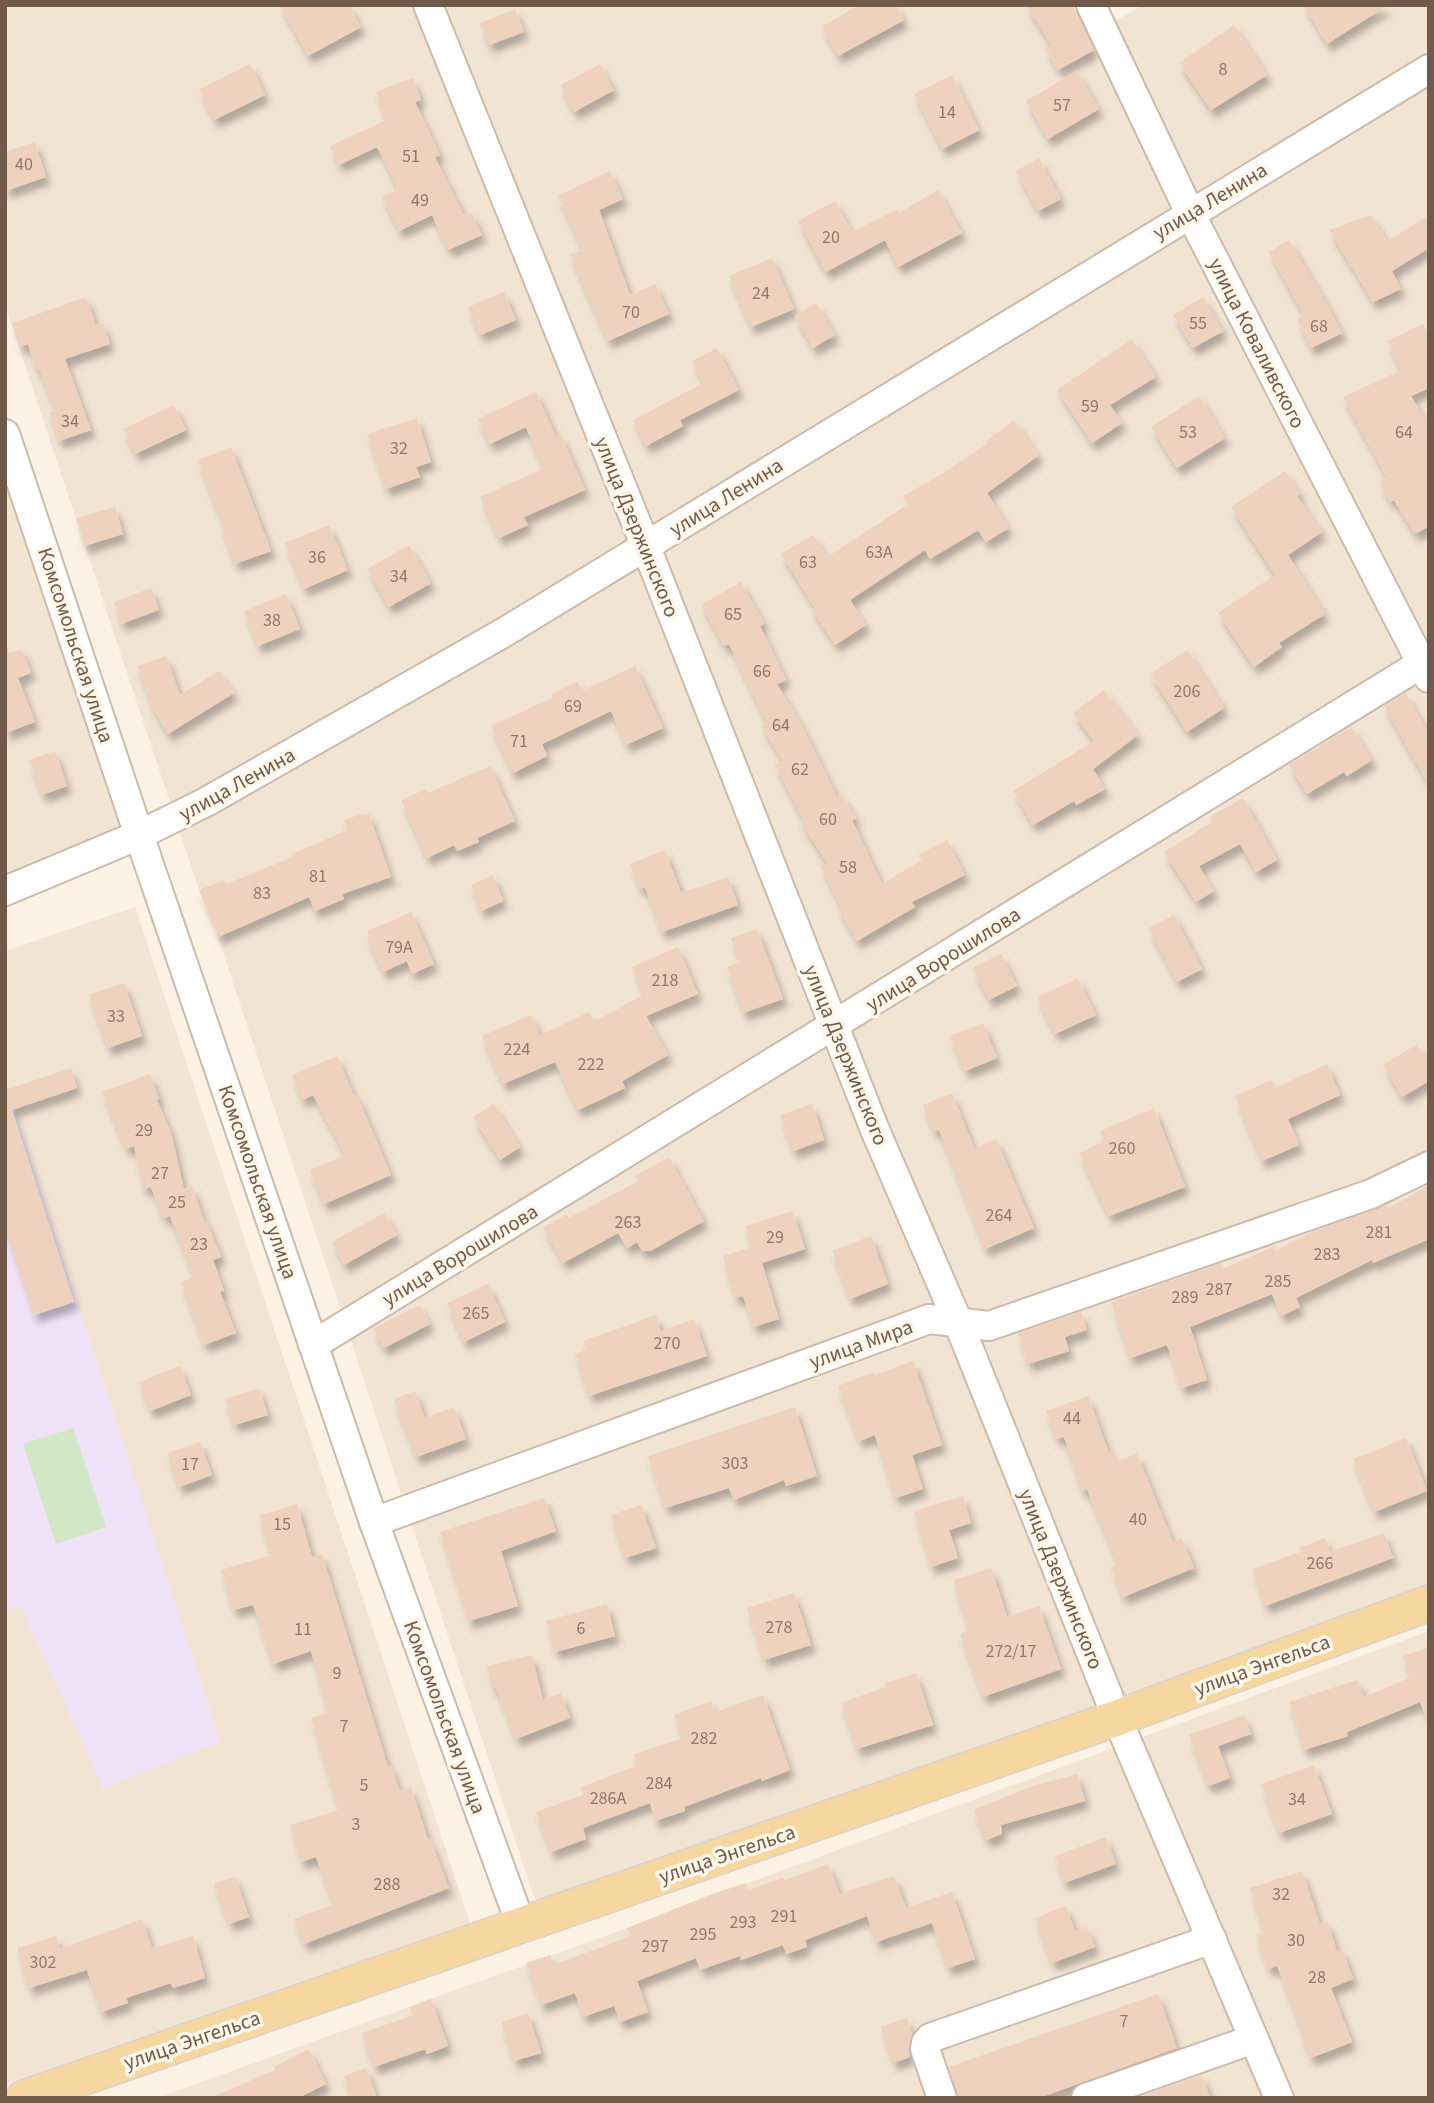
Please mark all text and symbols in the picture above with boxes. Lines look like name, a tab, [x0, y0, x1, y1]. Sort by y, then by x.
house number: 8	[1219, 57, 1228, 82]
house number: 57	[1053, 93, 1071, 118]
house number: 14	[938, 100, 956, 125]
house number: 51	[402, 144, 420, 169]
house number: 40	[15, 152, 33, 177]
street label: улица Ленина	[1147, 155, 1273, 247]
house number: 49	[411, 188, 429, 213]
house number: 20	[822, 225, 840, 250]
street label: улица Коваливского	[1201, 253, 1313, 433]
house number: 24	[752, 281, 770, 306]
house number: 70	[622, 300, 640, 325]
house number: 55	[1189, 311, 1207, 336]
house number: 68	[1310, 314, 1328, 339]
house number: 59	[1081, 394, 1099, 419]
house number: 34	[61, 409, 79, 434]
house number: 53	[1179, 420, 1197, 445]
house number: 64	[1395, 420, 1413, 445]
street label: улица Дзержинского	[587, 432, 687, 622]
house number: 32	[390, 436, 408, 461]
street label: улица Ленина	[663, 450, 789, 544]
house number: 63А	[865, 540, 893, 565]
street label: Комсомольская улица	[30, 543, 122, 747]
house number: 36	[308, 545, 326, 570]
house number: 63	[799, 550, 817, 575]
house number: 34	[390, 564, 408, 589]
house number: 65	[724, 602, 742, 627]
house number: 38	[263, 608, 281, 633]
house number: 66	[753, 659, 771, 684]
house number: 206	[1174, 679, 1200, 704]
house number: 69	[564, 694, 582, 719]
house number: 64	[772, 713, 790, 738]
house number: 71	[510, 729, 528, 754]
street label: улица Ленина	[173, 740, 301, 828]
house number: 62	[791, 757, 809, 782]
house number: 60	[819, 807, 837, 832]
house number: 58	[839, 855, 857, 880]
house number: 81	[309, 864, 327, 889]
house number: 83	[253, 881, 271, 906]
street label: улица Ворошилова	[860, 899, 1026, 1019]
house number: 79А	[385, 935, 413, 960]
street label: улица Дзержинского	[796, 960, 896, 1150]
house number: 218	[652, 968, 678, 993]
house number: 33	[107, 1004, 125, 1029]
house number: 224	[504, 1037, 530, 1062]
house number: 222	[578, 1052, 604, 1077]
street label: Комсомольская улица	[211, 1081, 305, 1283]
house number: 29	[135, 1118, 153, 1143]
house number: 260	[1109, 1136, 1135, 1161]
house number: 27	[151, 1161, 169, 1186]
house number: 25	[168, 1190, 186, 1215]
street label: улица Ворошилова	[376, 1196, 544, 1314]
house number: 264	[986, 1203, 1012, 1228]
house number: 263	[615, 1210, 641, 1235]
house number: 281	[1366, 1220, 1392, 1245]
house number: 29	[766, 1225, 784, 1250]
house number: 23	[190, 1232, 208, 1257]
house number: 283	[1314, 1242, 1340, 1267]
house number: 285	[1265, 1269, 1291, 1294]
house number: 287	[1206, 1277, 1232, 1302]
house number: 289	[1172, 1285, 1198, 1310]
house number: 265	[463, 1301, 489, 1326]
street label: улица Мира	[805, 1311, 917, 1377]
house number: 270	[654, 1331, 680, 1356]
house number: 44	[1063, 1406, 1081, 1431]
house number: 303	[722, 1451, 748, 1476]
house number: 17	[181, 1452, 199, 1477]
street label: улица Дзержинского	[1011, 1484, 1111, 1674]
house number: 40	[1129, 1507, 1147, 1532]
house number: 15	[273, 1512, 291, 1537]
house number: 266	[1307, 1551, 1333, 1576]
house number: 278	[766, 1615, 792, 1640]
street label: Комсомольская улица	[396, 1616, 494, 1818]
house number: 6	[577, 1616, 586, 1641]
house number: 11	[294, 1617, 312, 1642]
street label: улица Энгельса	[1190, 1627, 1334, 1703]
house number: 272/17	[985, 1639, 1037, 1664]
house number: 9	[333, 1661, 342, 1686]
house number: 7	[340, 1714, 349, 1739]
house number: 282	[691, 1726, 717, 1751]
house number: 284	[646, 1771, 672, 1796]
house number: 5	[360, 1773, 369, 1798]
house number: 286А	[590, 1786, 627, 1811]
house number: 34	[1288, 1787, 1306, 1812]
house number: 3	[352, 1812, 361, 1837]
street label: улица Энгельса	[655, 1817, 799, 1891]
house number: 288	[374, 1872, 400, 1897]
house number: 32	[1272, 1882, 1290, 1907]
house number: 291	[771, 1904, 797, 1929]
house number: 293	[730, 1910, 756, 1935]
house number: 295	[690, 1922, 716, 1947]
house number: 30	[1287, 1928, 1305, 1953]
house number: 297	[642, 1934, 668, 1959]
house number: 302	[30, 1950, 56, 1975]
house number: 28	[1308, 1965, 1326, 1990]
street label: улица Энгельса	[120, 2003, 264, 2077]
house number: 7	[1120, 2009, 1129, 2034]

